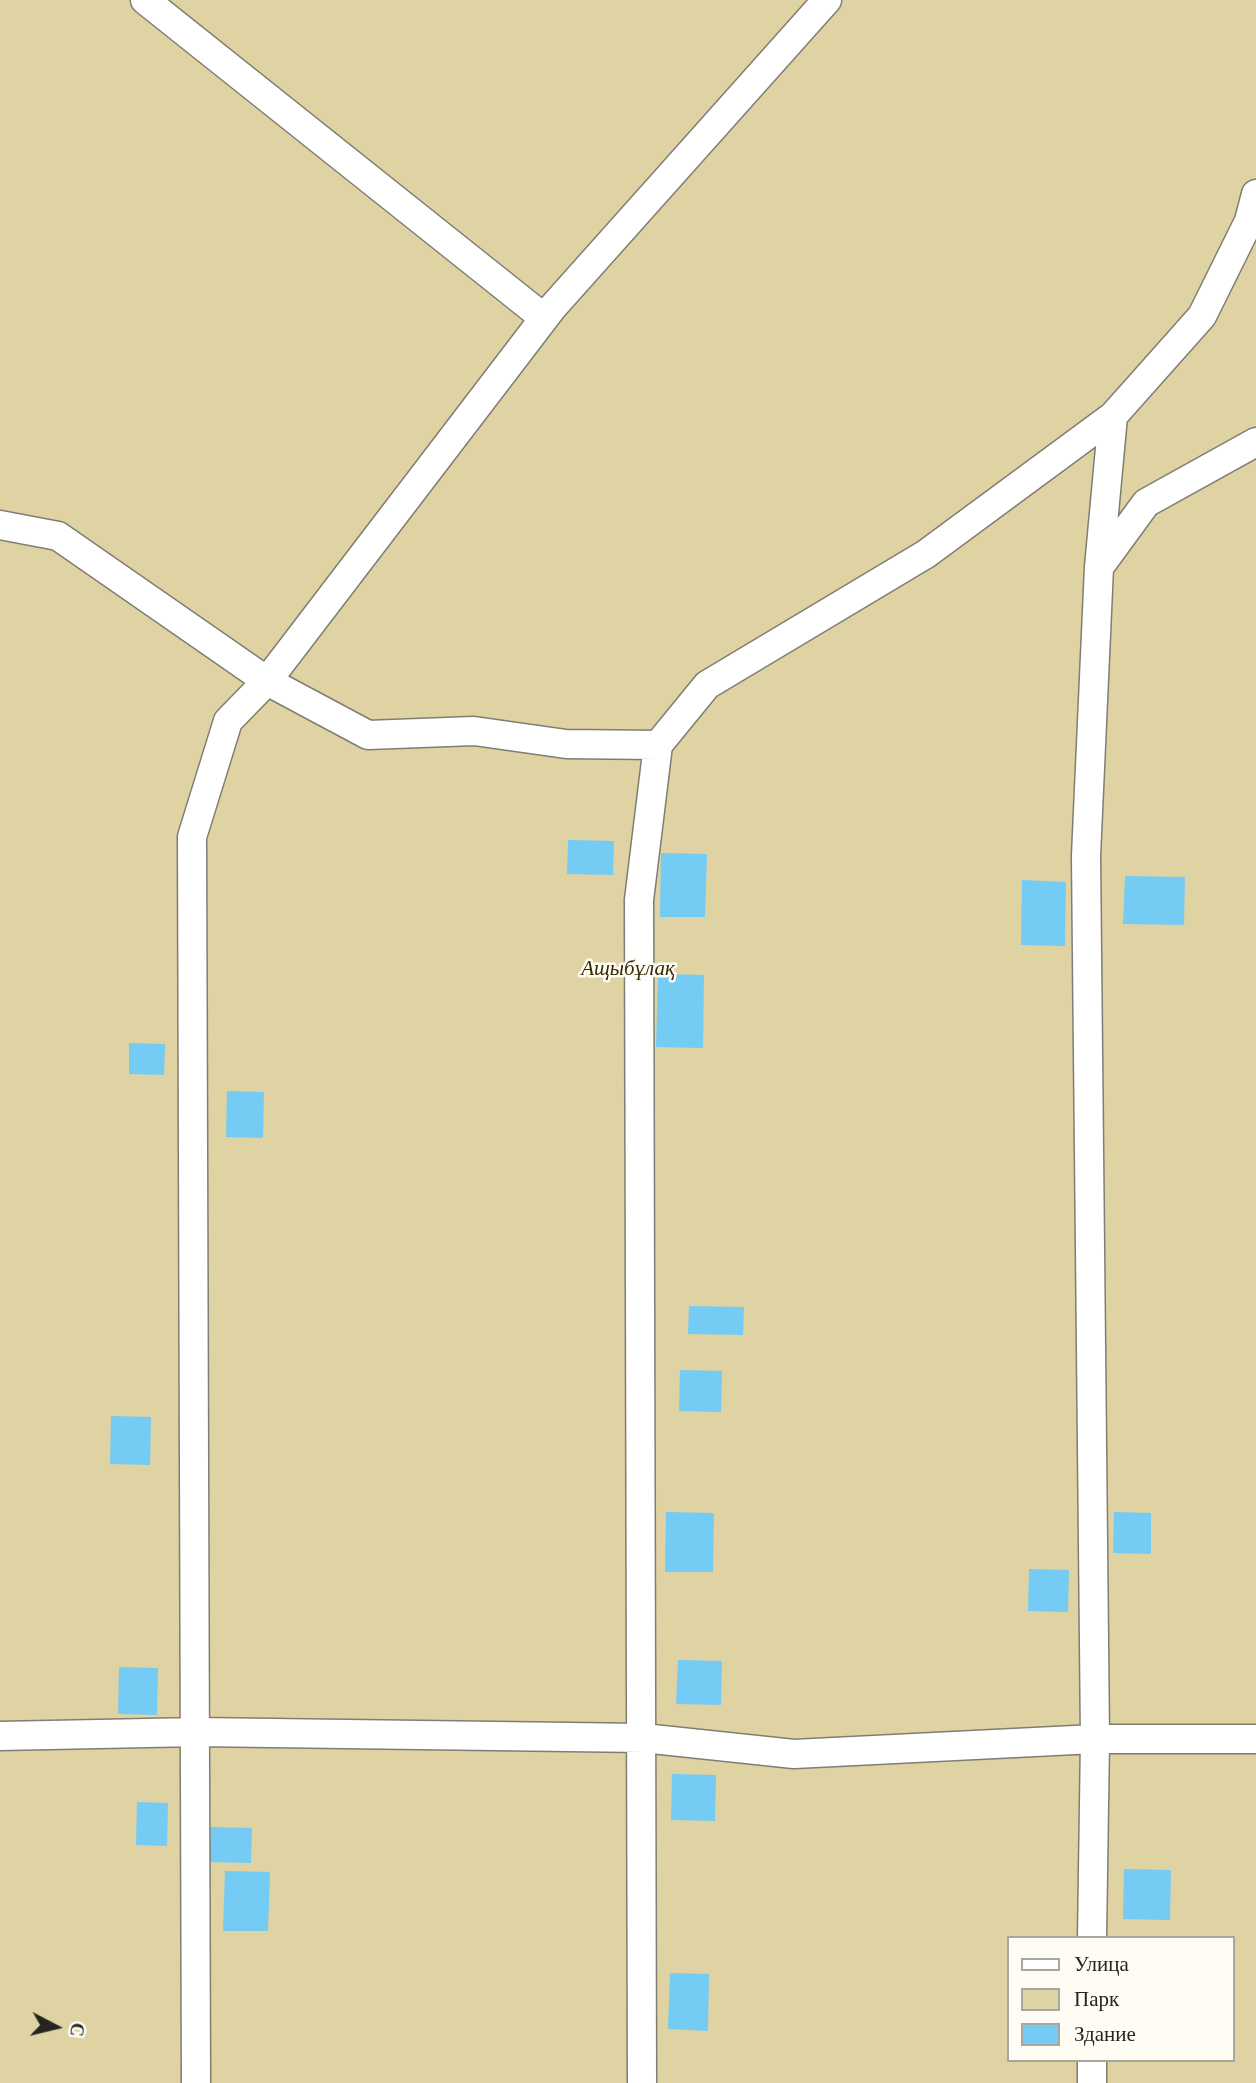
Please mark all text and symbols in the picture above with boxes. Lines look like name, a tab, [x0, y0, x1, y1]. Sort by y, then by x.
park label: Ащыбұлақ	[581, 956, 675, 982]
legend	[1007, 1936, 1235, 2062]
text: Улица	[1074, 1952, 1129, 1976]
text: Парк	[1074, 1987, 1119, 2011]
north arrow	[21, 1992, 91, 2062]
text: С	[66, 2022, 89, 2038]
text: Здание	[1074, 2022, 1136, 2046]

